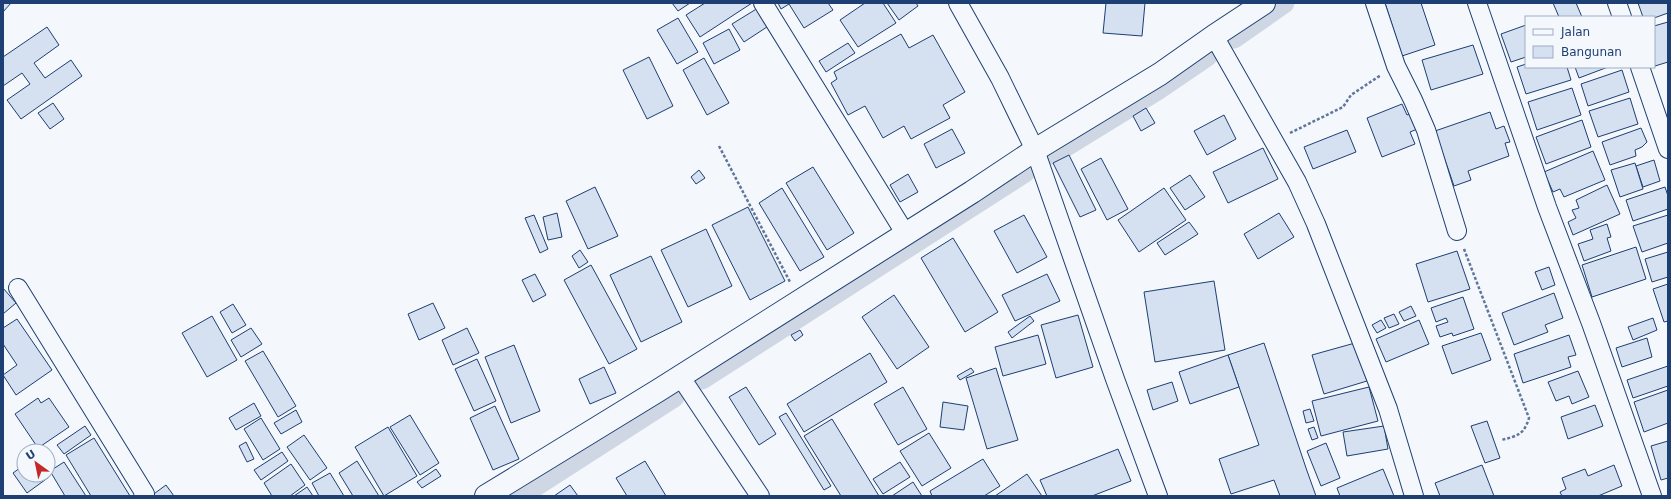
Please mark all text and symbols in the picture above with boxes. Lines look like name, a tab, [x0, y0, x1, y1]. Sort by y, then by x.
legend	[1525, 16, 1655, 68]
text: Jalan	[1560, 25, 1590, 39]
text: Bangunan	[1561, 45, 1622, 59]
north arrow	[16, 443, 56, 483]
text: U	[24, 447, 38, 463]

